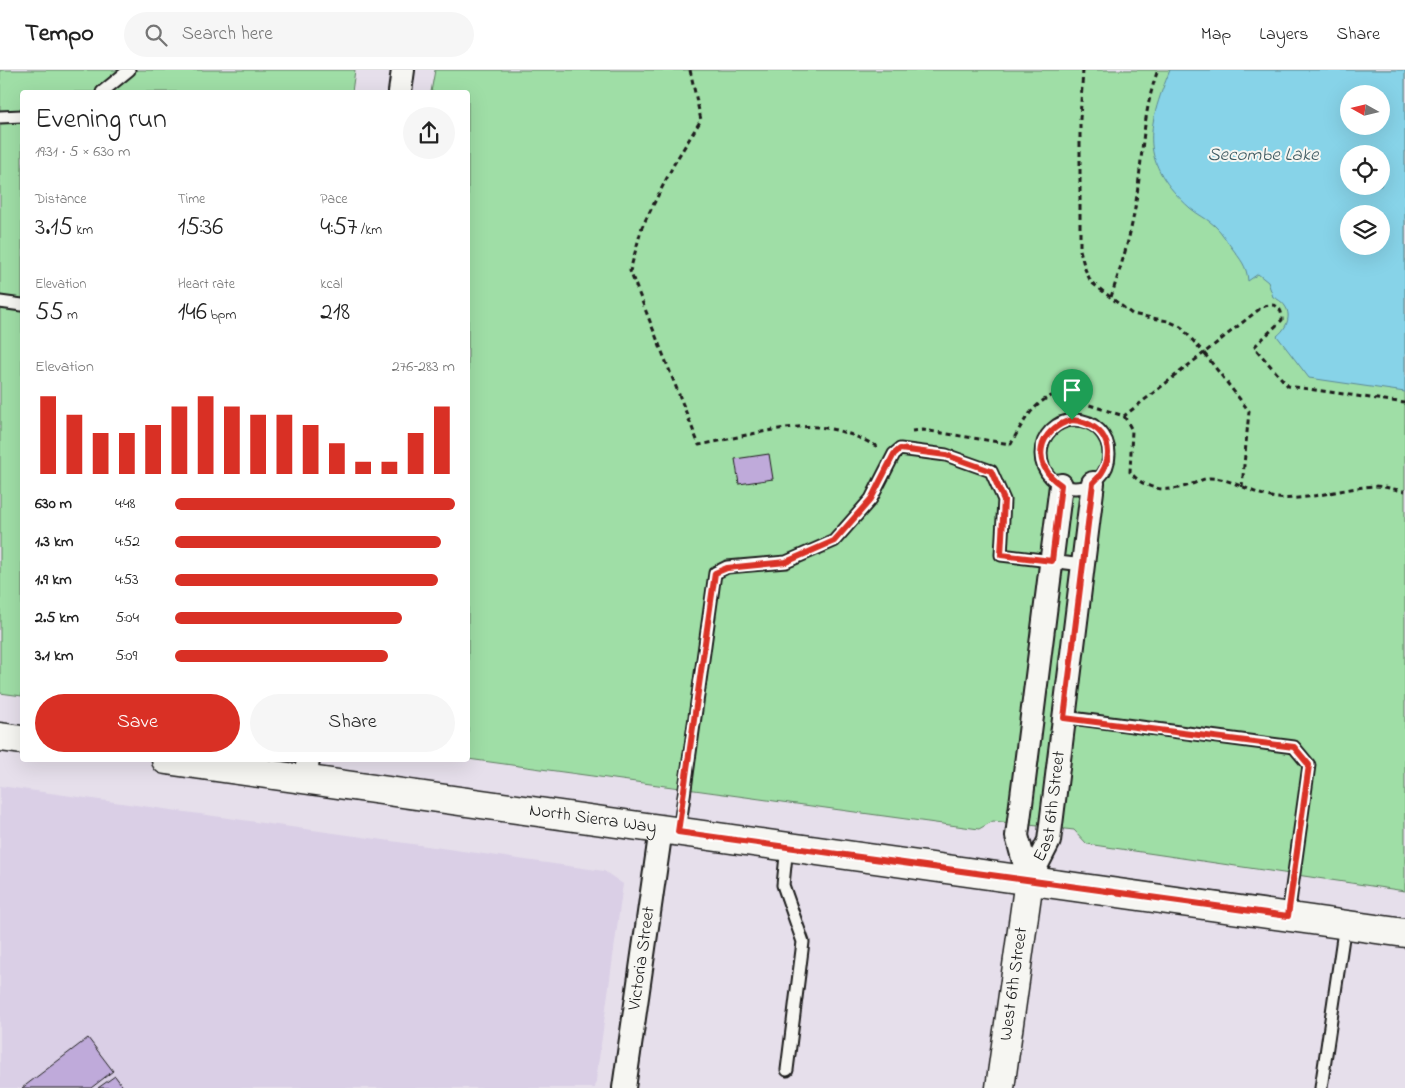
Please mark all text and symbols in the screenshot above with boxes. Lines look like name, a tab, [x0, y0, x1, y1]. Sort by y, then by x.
search box	[124, 12, 474, 57]
text: Tempo	[25, 17, 94, 52]
icon: search	[142, 21, 170, 49]
text: Search here	[182, 21, 273, 48]
text: Map	[1201, 22, 1231, 48]
text: Layers	[1259, 22, 1309, 48]
text: Share	[1337, 22, 1380, 48]
north arrow	[1340, 85, 1390, 135]
map controls	[1340, 85, 1390, 255]
text: Evening run	[35, 100, 167, 141]
button: share	[403, 107, 455, 159]
text: 19:31 · 5 × 630 m	[35, 140, 130, 164]
water label: Secombe Lake	[1207, 142, 1320, 169]
button: locate	[1340, 145, 1390, 195]
text: Distance	[35, 189, 87, 210]
text: Time	[178, 189, 205, 210]
text: Pace	[320, 189, 348, 210]
button: layers	[1340, 205, 1390, 255]
text: 3.15	[35, 210, 73, 246]
text: 15:36	[178, 210, 223, 246]
text: 4:57	[320, 210, 357, 246]
text: km	[73, 220, 93, 241]
text: /km	[357, 220, 382, 241]
text: Elevation	[35, 274, 86, 295]
text: Heart rate	[178, 274, 235, 295]
text: kcal	[320, 274, 343, 295]
text: 55	[35, 295, 64, 331]
text: 146	[178, 295, 207, 331]
text: 218	[320, 295, 350, 331]
text: m	[64, 305, 78, 326]
text: bpm	[207, 305, 236, 326]
text: Elevation	[35, 355, 94, 379]
text: 276–283 m	[392, 355, 455, 379]
pin	[1051, 369, 1093, 420]
icon: arrive	[1058, 376, 1086, 404]
text: 630 m	[35, 492, 72, 516]
text: 4:48	[115, 492, 136, 516]
text: 1.3 km	[35, 530, 73, 554]
text: 4:52	[115, 530, 140, 554]
text: 1.9 km	[35, 568, 72, 592]
text: 4:53	[115, 568, 139, 592]
text: 2.5 km	[35, 606, 79, 630]
text: 5:04	[115, 606, 139, 630]
text: 3.1 km	[35, 644, 73, 668]
text: 5:09	[115, 644, 137, 668]
button: Save	[35, 694, 240, 752]
button: Share	[250, 694, 455, 752]
street label: East 6th Street	[1027, 749, 1073, 867]
street label: North Sierra Way	[528, 798, 658, 841]
street label: Victoria Street	[622, 905, 663, 1013]
street label: West 6th Street	[994, 926, 1035, 1042]

